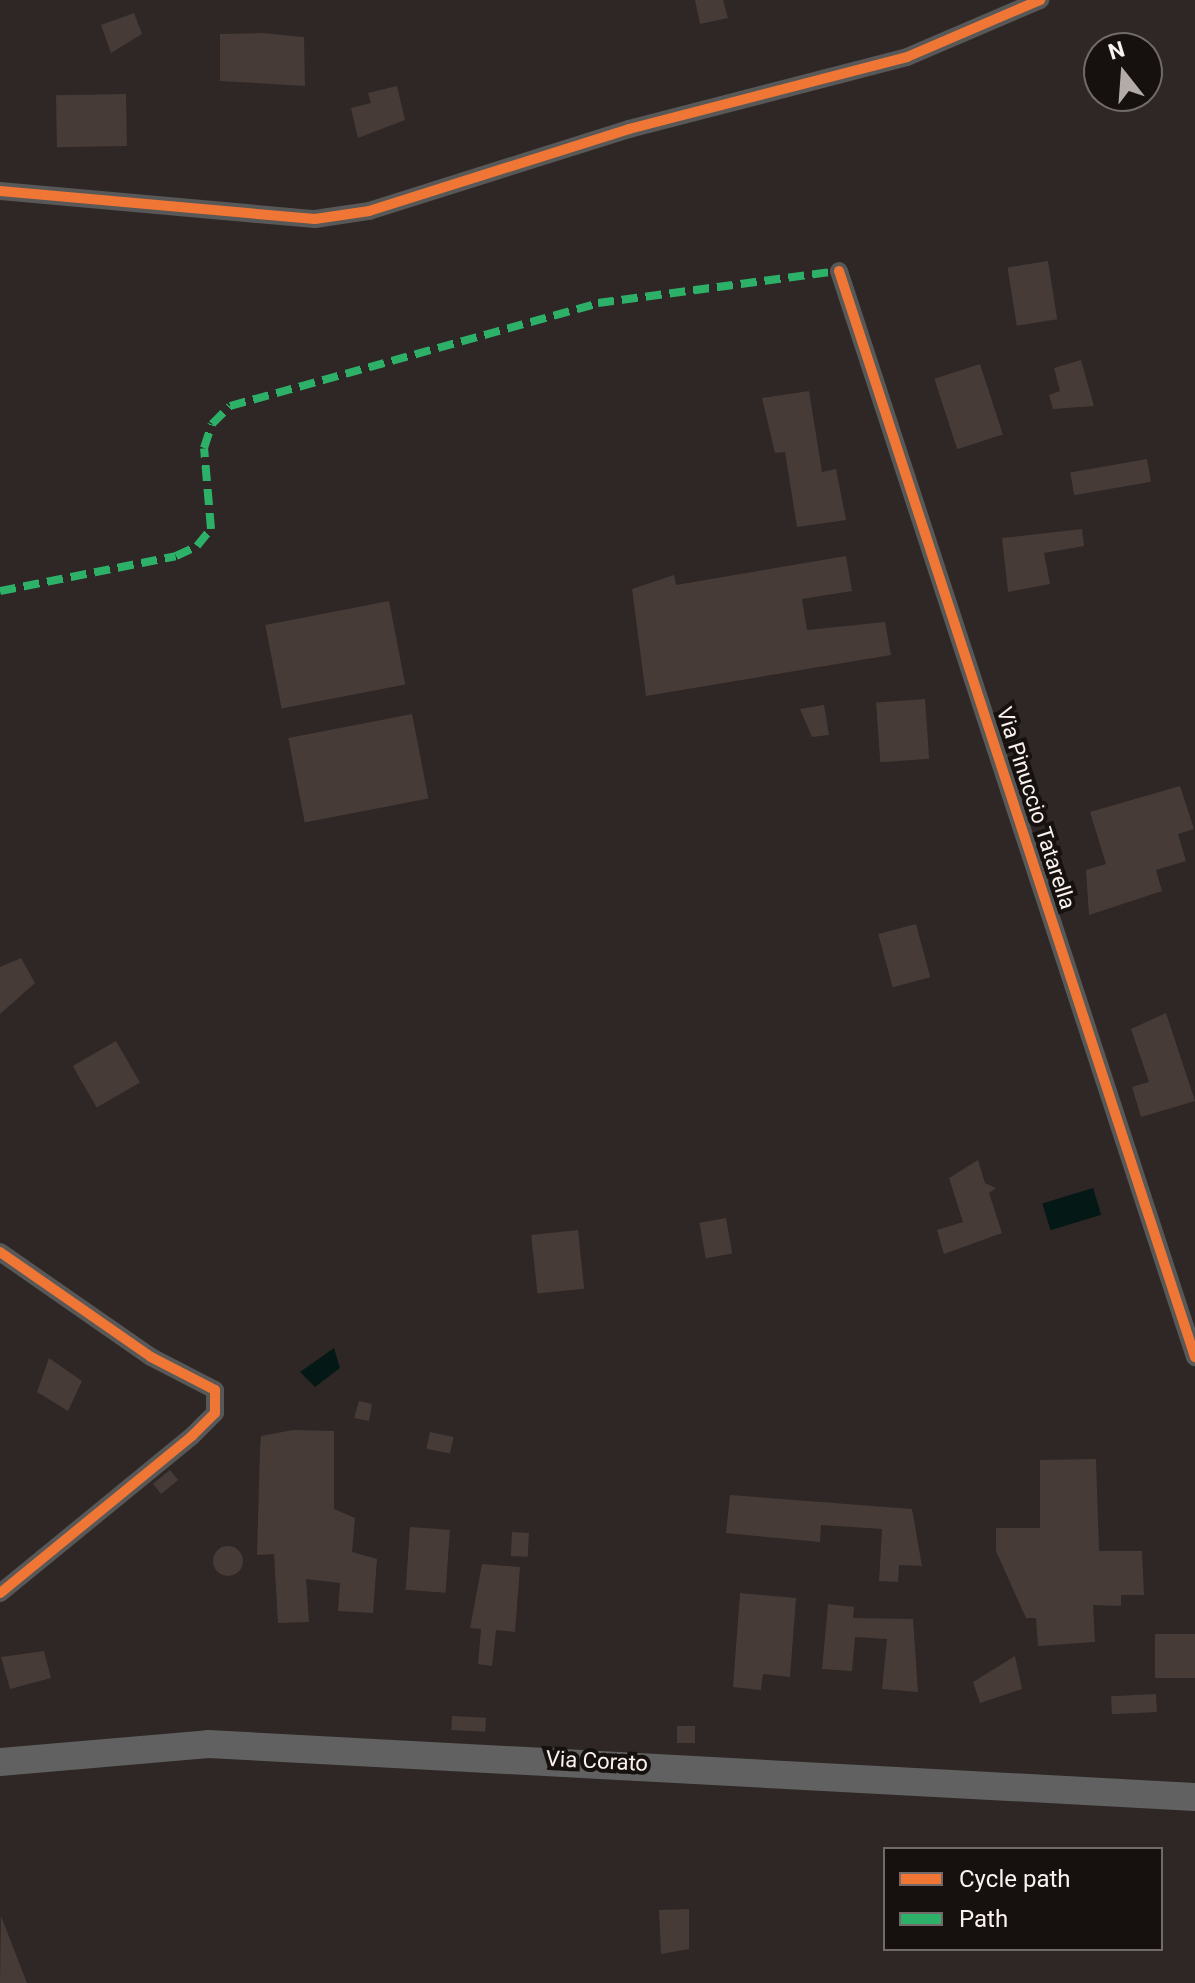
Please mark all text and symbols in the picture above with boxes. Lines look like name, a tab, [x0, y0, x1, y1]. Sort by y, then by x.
north arrow	[1083, 32, 1163, 112]
text: N	[1105, 36, 1128, 65]
street label: Via Pinuccio Tatarella	[991, 703, 1081, 913]
street label: Via Corato	[545, 1745, 649, 1777]
legend	[883, 1847, 1163, 1951]
text: Cycle path	[959, 1865, 1071, 1893]
text: Path	[959, 1905, 1008, 1933]

